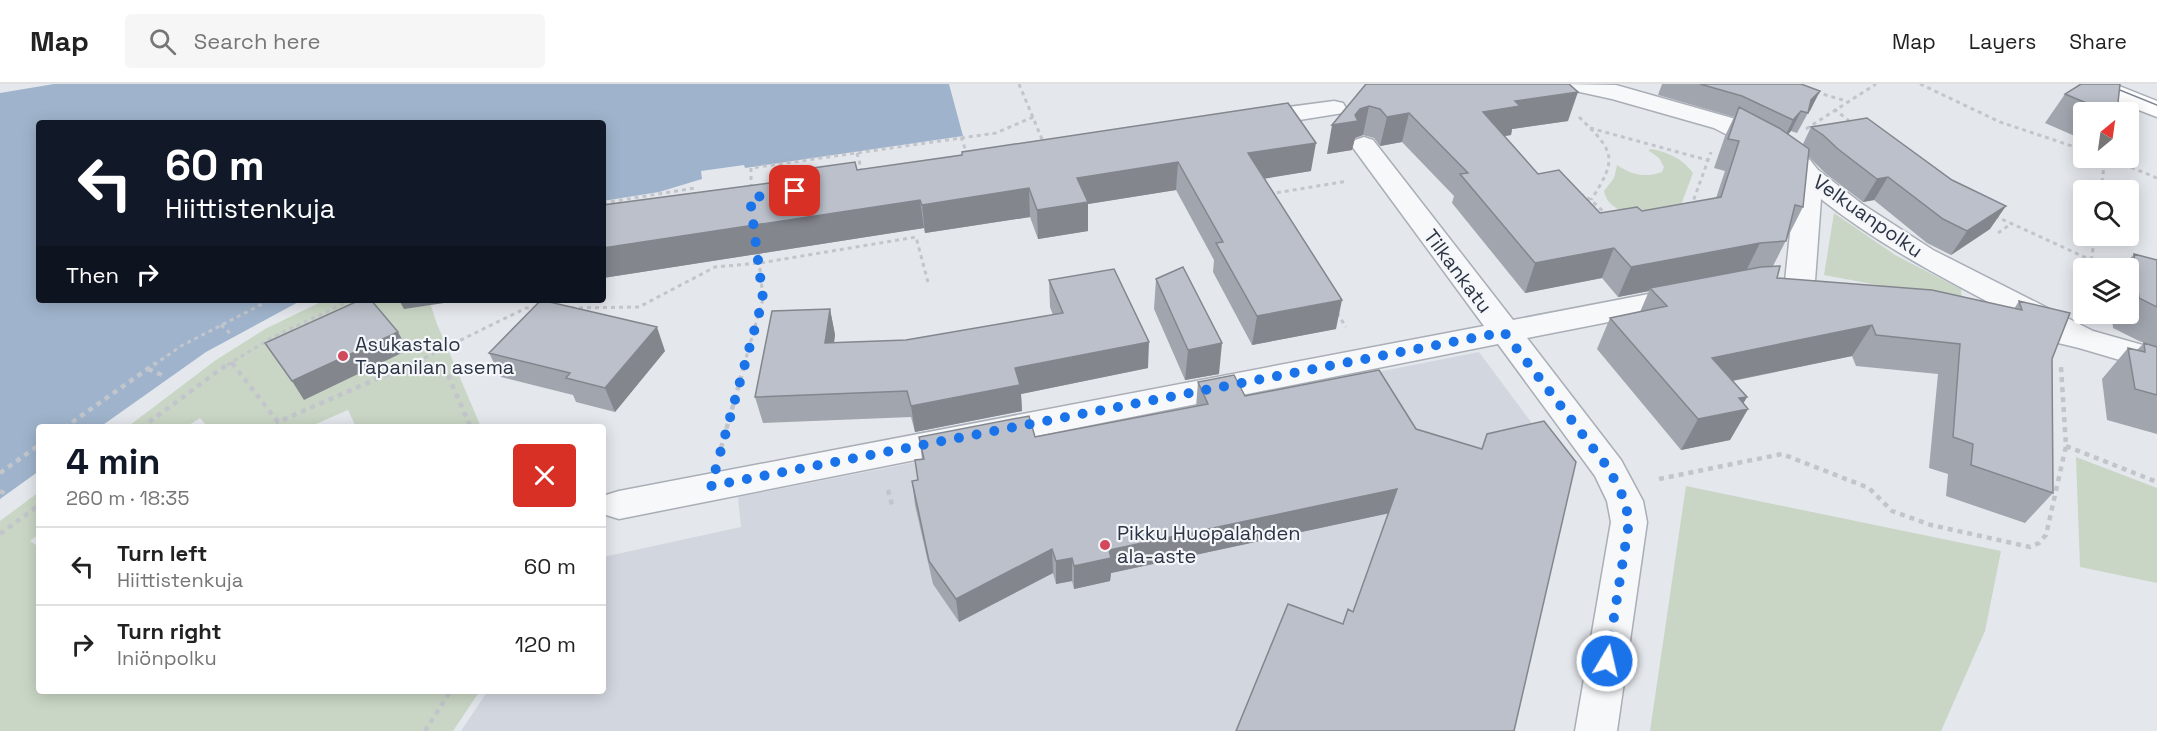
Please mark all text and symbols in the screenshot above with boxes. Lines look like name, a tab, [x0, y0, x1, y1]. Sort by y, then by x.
search box	[125, 14, 545, 68]
text: Map	[30, 23, 89, 59]
icon: search	[146, 25, 179, 58]
text: Search here	[194, 27, 321, 55]
text: Map	[1892, 28, 1936, 55]
text: Layers	[1969, 28, 2036, 55]
text: Share	[2069, 28, 2127, 55]
north arrow	[2073, 102, 2139, 168]
map controls	[2073, 102, 2139, 324]
text: 60 m	[165, 139, 265, 192]
icon: left	[66, 144, 144, 222]
pin	[769, 165, 820, 216]
street label: Velkuanpolku	[1808, 169, 1928, 263]
icon: arrive	[778, 174, 811, 207]
button: search	[2073, 180, 2139, 246]
text: Hiittistenkuja	[165, 191, 335, 226]
street label: Tilkankatu	[1418, 224, 1498, 318]
icon: right	[131, 258, 164, 291]
button: layers	[2073, 258, 2139, 324]
text: Then	[66, 261, 119, 289]
place label: Asukastalo Tapanilan asema	[355, 331, 514, 380]
marker: Asukastalo Tapanilan asema	[336, 349, 350, 363]
text: 4 min	[66, 439, 161, 485]
button: close	[513, 444, 576, 507]
text: 260 m · 18:35	[66, 485, 189, 511]
place label: Pikku Huopalahden ala-aste	[1117, 520, 1301, 569]
marker: Pikku Huopalahden ala-aste	[1098, 538, 1112, 552]
text: Turn left	[117, 539, 207, 567]
icon: left	[66, 550, 99, 583]
text: 60 m	[524, 552, 576, 580]
text: Hiittistenkuja	[117, 567, 243, 593]
text: Turn right	[117, 617, 222, 645]
icon: right	[66, 628, 99, 661]
position arrow	[1575, 629, 1639, 693]
text: 120 m	[515, 630, 576, 658]
text: Iniönpolku	[117, 645, 217, 671]

